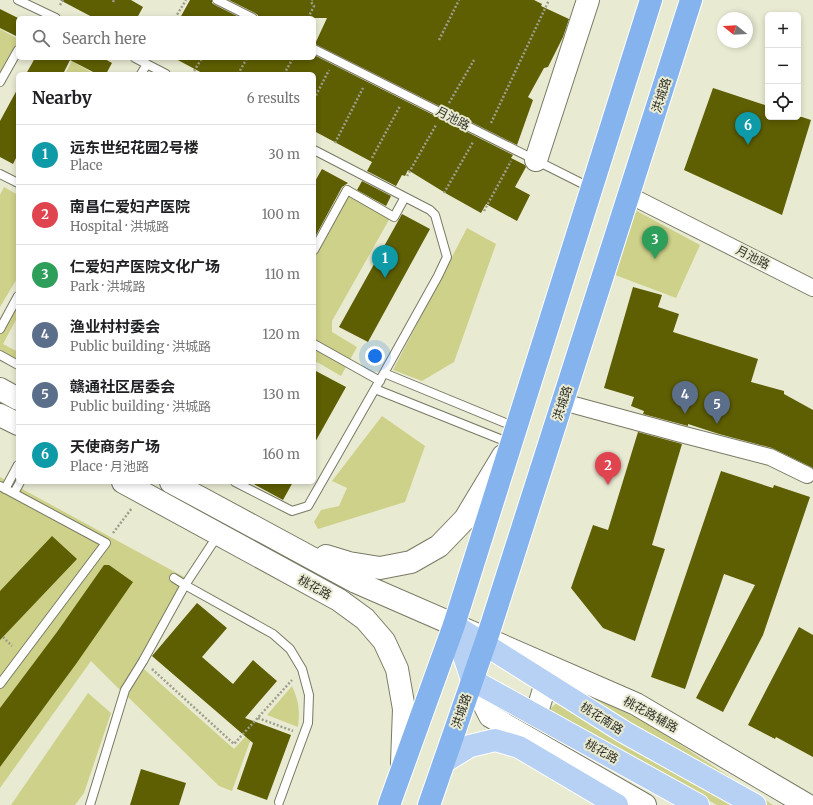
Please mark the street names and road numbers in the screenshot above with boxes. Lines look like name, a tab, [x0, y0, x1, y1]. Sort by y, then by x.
street label: 洪城路	[648, 76, 674, 114]
street label: 月池路	[434, 103, 472, 133]
street label: 月池路	[734, 242, 772, 272]
street label: 洪城路	[549, 384, 575, 422]
street label: 桃花路	[296, 572, 334, 602]
street label: 洪城路	[448, 692, 474, 730]
street label: 桃花路辅路	[621, 693, 681, 735]
street label: 桃花南路	[578, 699, 626, 737]
street label: 桃花路	[583, 736, 621, 766]

